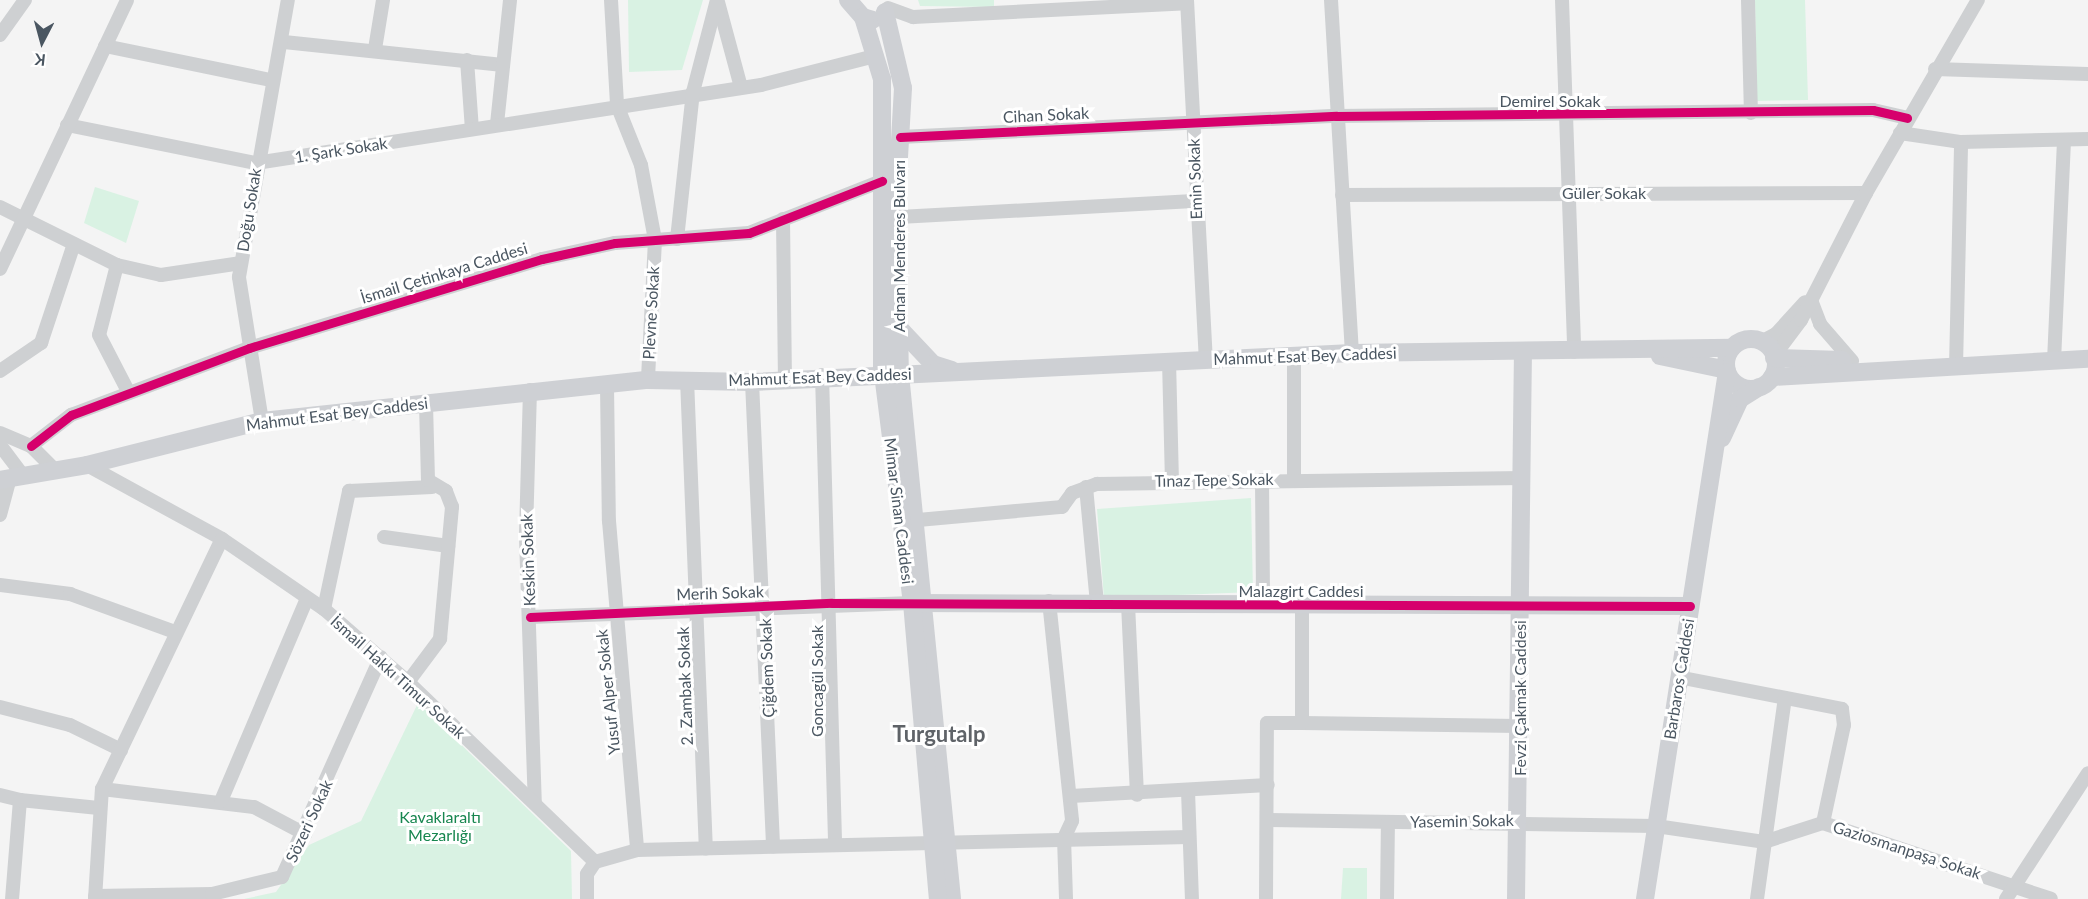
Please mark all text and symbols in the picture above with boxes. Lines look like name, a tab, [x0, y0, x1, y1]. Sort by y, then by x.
north arrow	[12, 12, 72, 72]
text: K	[34, 50, 47, 70]
street label: Demirel Sokak	[1499, 91, 1601, 111]
street label: Cihan Sokak	[1002, 103, 1090, 127]
street label: 1. Şark Sokak	[293, 133, 389, 167]
street label: Emin Sokak	[1184, 138, 1206, 220]
street label: Adnan Menderes Bulvarı	[889, 160, 909, 332]
street label: Doğu Sokak	[233, 167, 265, 253]
street label: Güler Sokak	[1562, 183, 1646, 203]
street label: İsmail Çetinkaya Caddesi	[358, 238, 530, 308]
street label: Plevne Sokak	[639, 266, 663, 360]
street label: Mahmut Esat Bey Caddesi	[1213, 343, 1397, 369]
street label: Mahmut Esat Bey Caddesi	[728, 364, 912, 390]
street label: Mahmut Esat Bey Caddesi	[245, 393, 429, 435]
street label: Mimar Sinan Caddesi	[880, 437, 918, 585]
street label: Tınaz Tepe Sokak	[1154, 469, 1274, 491]
street label: Keskin Sokak	[517, 514, 539, 606]
street label: Malazgirt Caddesi	[1238, 581, 1364, 601]
street label: Merih Sokak	[676, 582, 764, 604]
street label: İsmail Hakkı Timur Sokak	[326, 611, 470, 743]
street label: Barbaros Caddesi	[1660, 617, 1698, 741]
street label: Çiğdem Sokak	[756, 618, 778, 718]
street label: Fevzi Çakmak Caddesi	[1510, 620, 1530, 776]
street label: Goncagül Sokak	[807, 625, 827, 737]
street label: 2. Zambak Sokak	[673, 626, 697, 746]
street label: Yusuf Alper Sokak	[592, 628, 624, 756]
district label: Turgutalp	[893, 721, 985, 747]
street label: Sözeri Sokak	[282, 777, 336, 865]
park label: Kavaklaraltı Mezarlığı	[399, 807, 481, 845]
street label: Yasemin Sokak	[1410, 810, 1514, 832]
street label: Gaziosmanpaşa Sokak	[1831, 817, 1983, 883]

